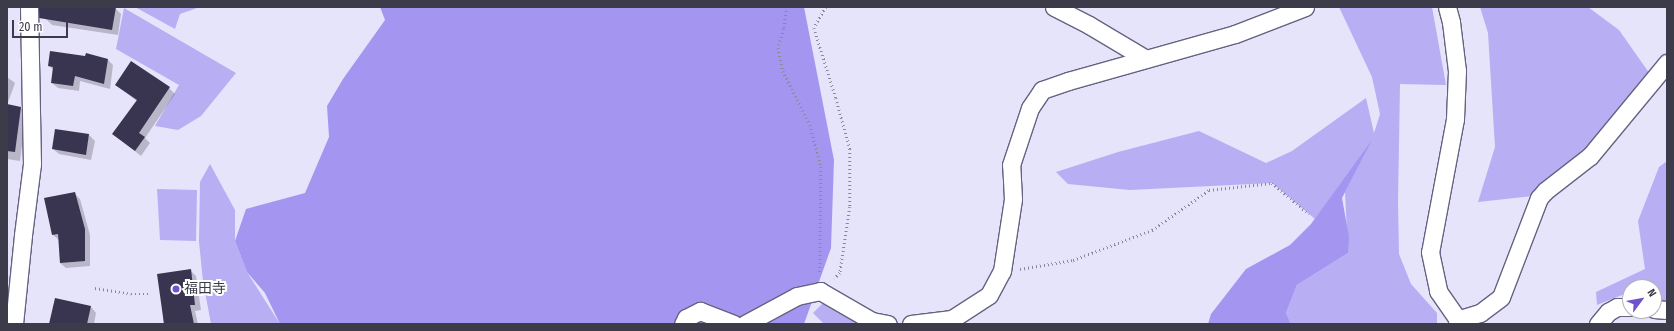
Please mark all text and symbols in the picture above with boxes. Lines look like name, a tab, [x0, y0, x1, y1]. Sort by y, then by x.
scale bar	[14, 12, 70, 38]
text: 20 m	[19, 20, 43, 34]
north arrow	[1622, 279, 1662, 319]
place label: 福田寺	[184, 281, 226, 297]
marker: 福田寺	[171, 284, 181, 294]
text: N	[1644, 287, 1659, 299]

